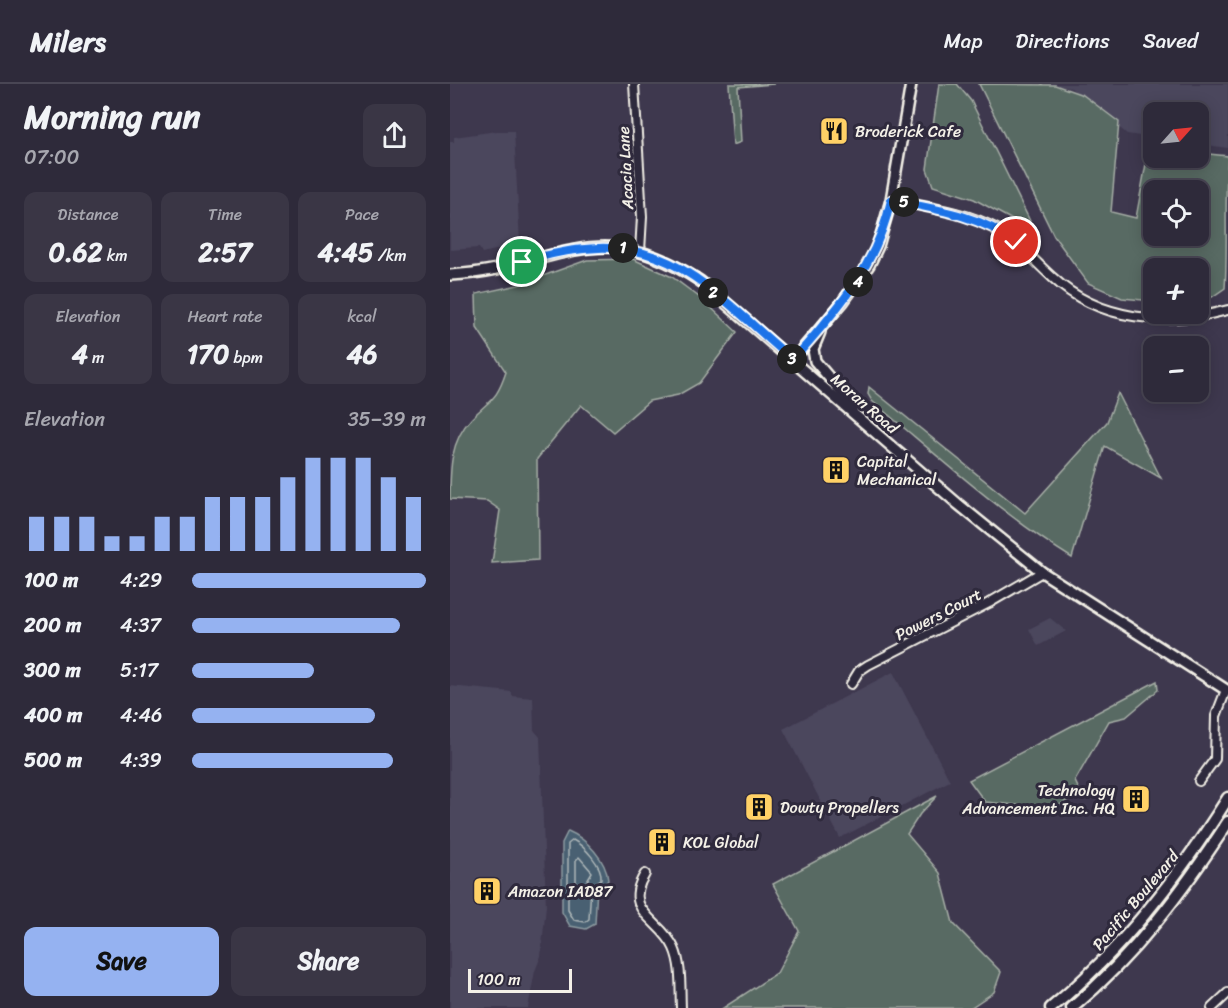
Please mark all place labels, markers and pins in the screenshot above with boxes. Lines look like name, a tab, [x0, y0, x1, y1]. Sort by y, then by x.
restaurant icon: Broderick Cafe	[818, 115, 850, 147]
place label: Broderick Cafe	[855, 117, 961, 146]
pin: 5	[889, 187, 919, 217]
pin	[990, 216, 1041, 267]
pin: 1	[608, 233, 638, 263]
pin	[496, 236, 547, 287]
pin: 4	[843, 267, 873, 297]
pin: 2	[698, 278, 728, 308]
pin: 3	[777, 344, 807, 374]
place label: Capital Mechanical	[857, 447, 937, 494]
building icon: Capital Mechanical	[820, 454, 852, 486]
place label: Technology Advancement Inc. HQ	[961, 776, 1116, 823]
building icon: Technology Advancement Inc. HQ	[1120, 783, 1152, 815]
building icon: Dowty Propellers	[743, 791, 775, 823]
place label: Dowty Propellers	[780, 793, 899, 822]
building icon: KOL Global	[646, 826, 678, 858]
place label: KOL Global	[683, 828, 759, 857]
building icon: Amazon IAD87	[471, 875, 503, 907]
place label: Amazon IAD87	[507, 877, 613, 906]

